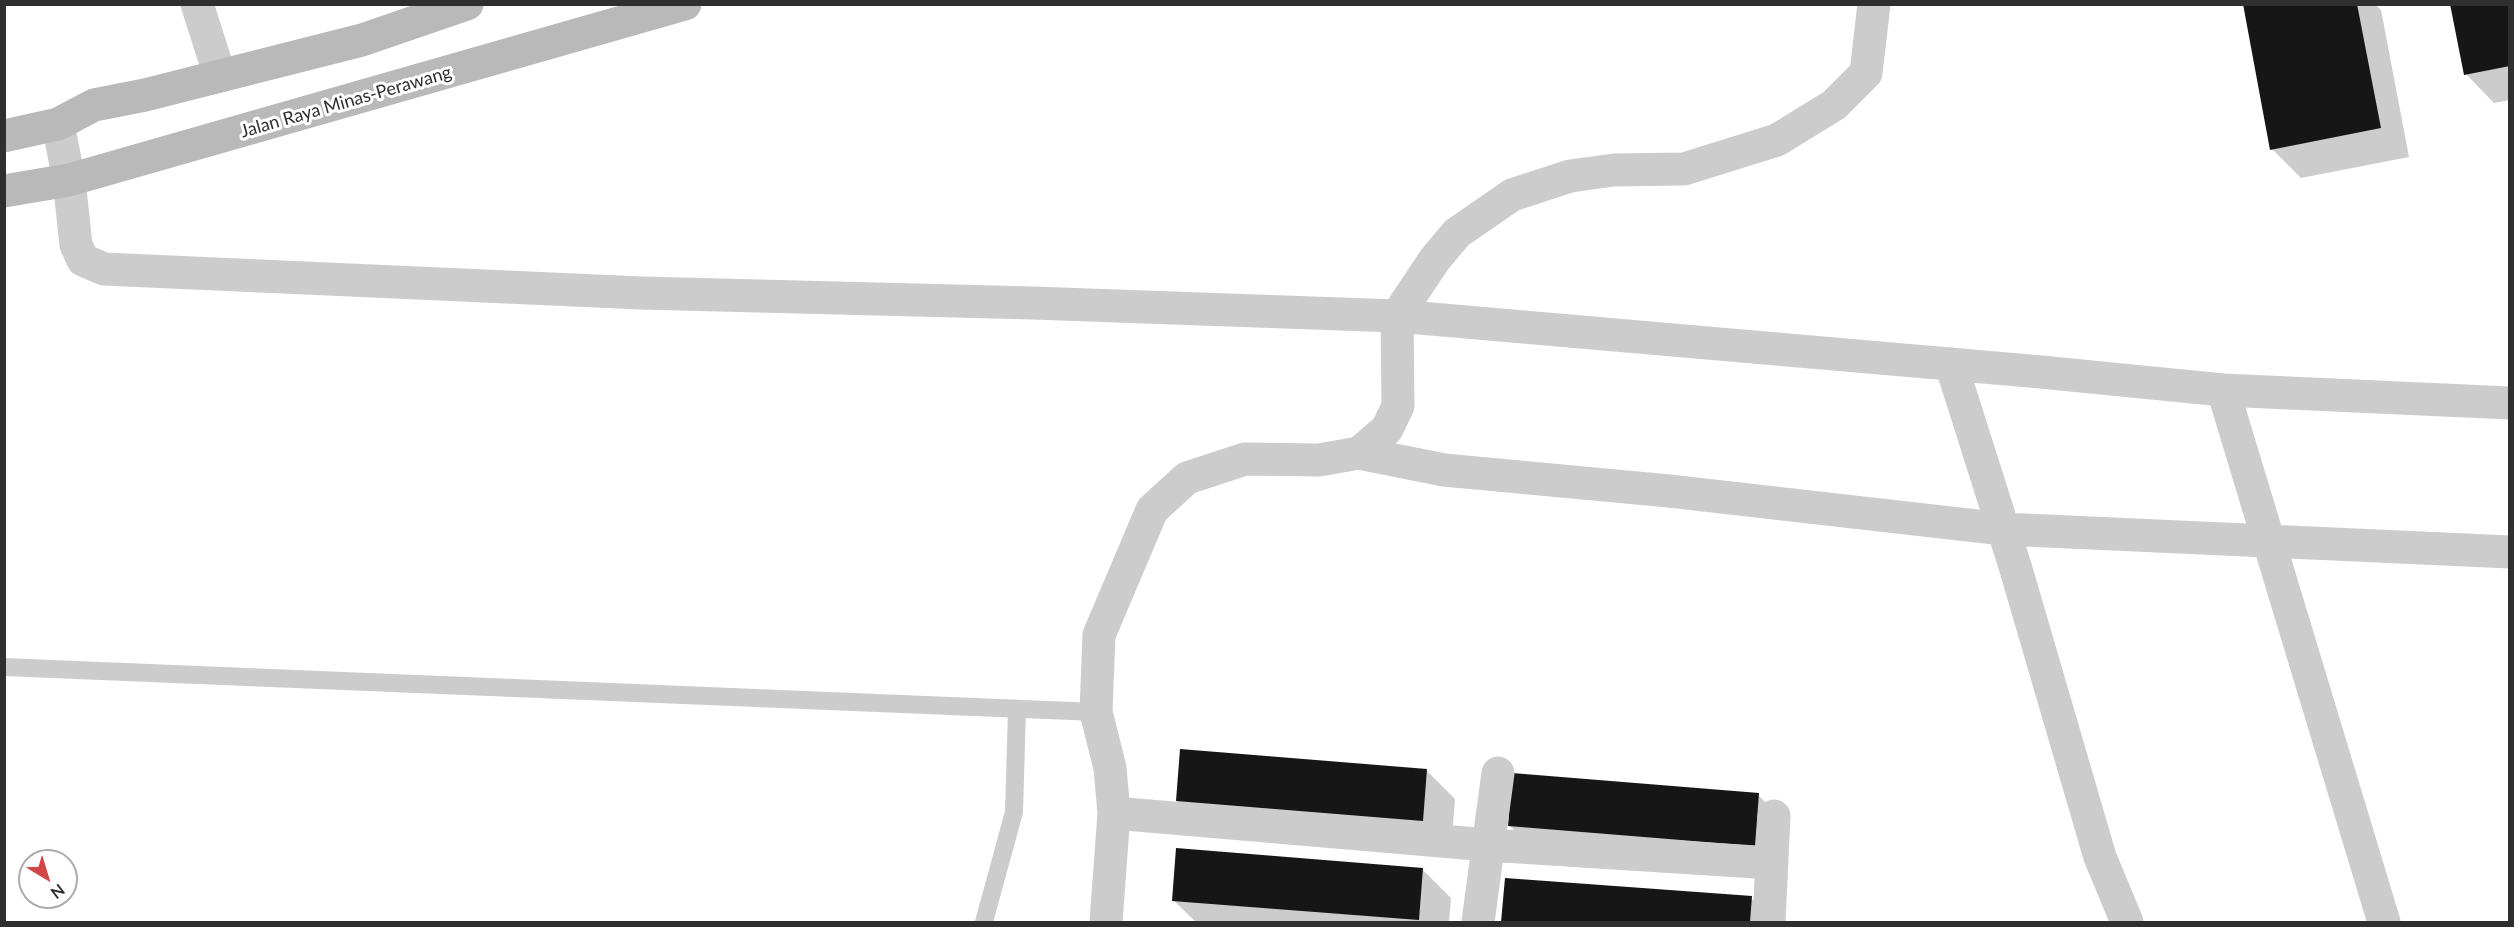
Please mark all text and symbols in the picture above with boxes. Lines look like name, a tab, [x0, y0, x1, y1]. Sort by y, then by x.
street label: Jalan Raya Minas-Perawang	[238, 62, 454, 142]
north arrow	[18, 849, 78, 909]
text: N	[47, 881, 69, 903]

